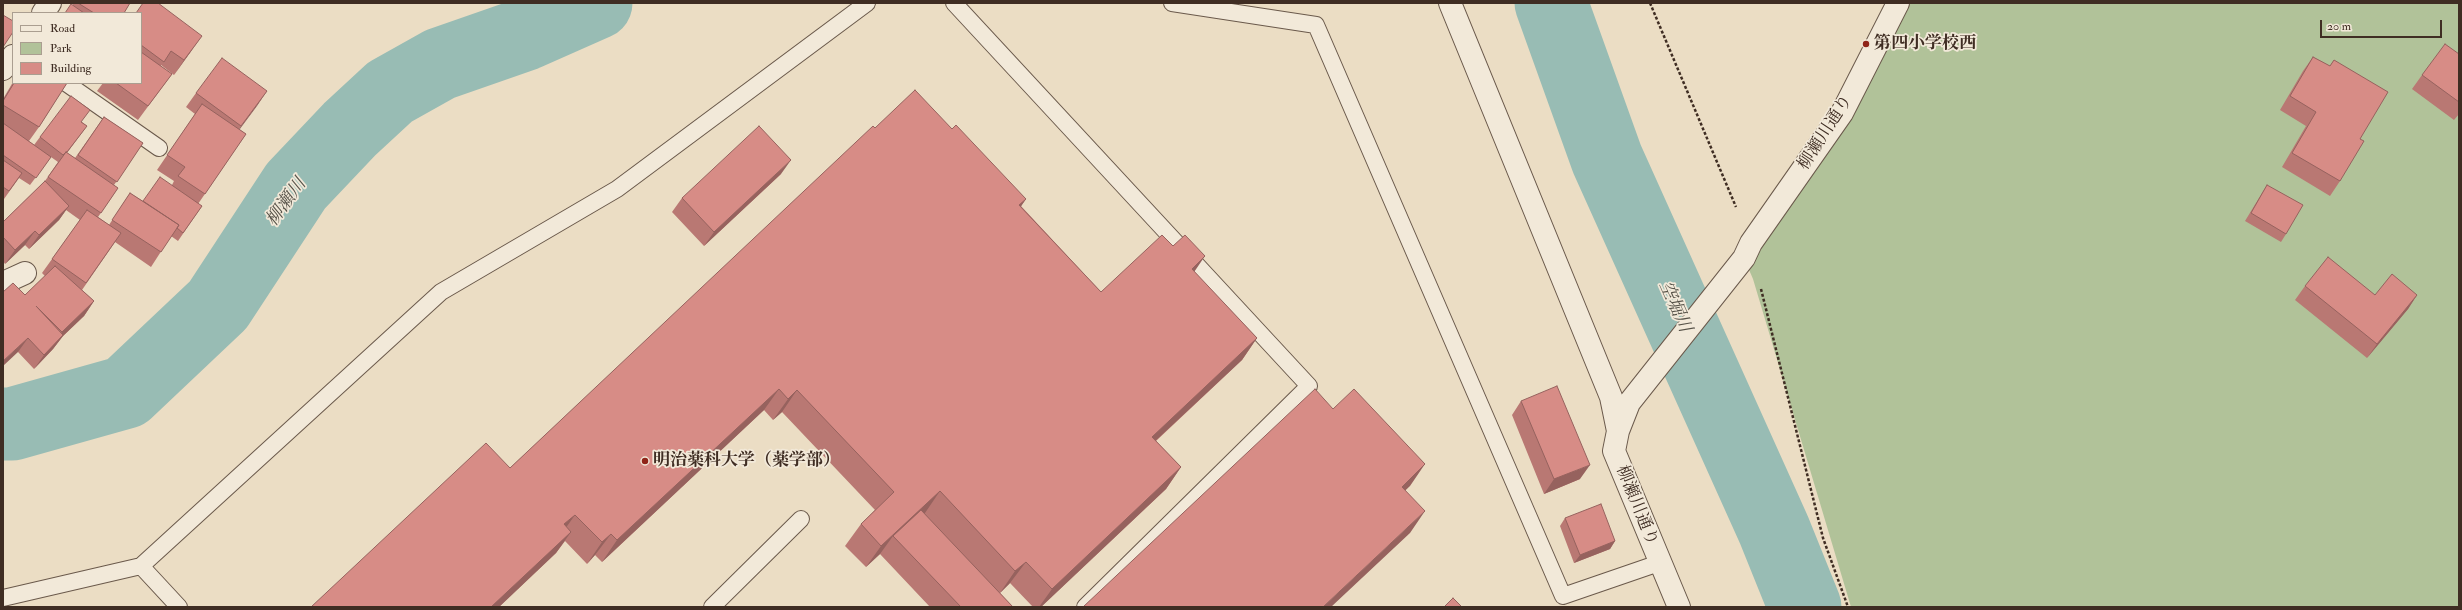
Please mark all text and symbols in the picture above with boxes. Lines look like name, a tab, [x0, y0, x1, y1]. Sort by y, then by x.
legend	[12, 12, 142, 84]
scale bar	[2322, 12, 2444, 38]
text: 20 m	[2327, 19, 2351, 34]
text: Road	[50, 21, 75, 36]
place label: 第四小学校西	[1874, 34, 1976, 54]
marker: 第四小学校西	[1861, 39, 1871, 49]
text: Park	[50, 41, 72, 56]
text: Building	[50, 61, 91, 76]
street label: 柳瀬川通り	[1794, 92, 1858, 174]
water label: 柳瀬川	[262, 175, 312, 231]
water label: 空堀川	[1653, 278, 1695, 336]
place label: 明治薬科大学（薬学部）	[653, 451, 840, 471]
marker: 明治薬科大学（薬学部）	[640, 456, 650, 466]
street label: 柳瀬川通り	[1611, 463, 1661, 549]

